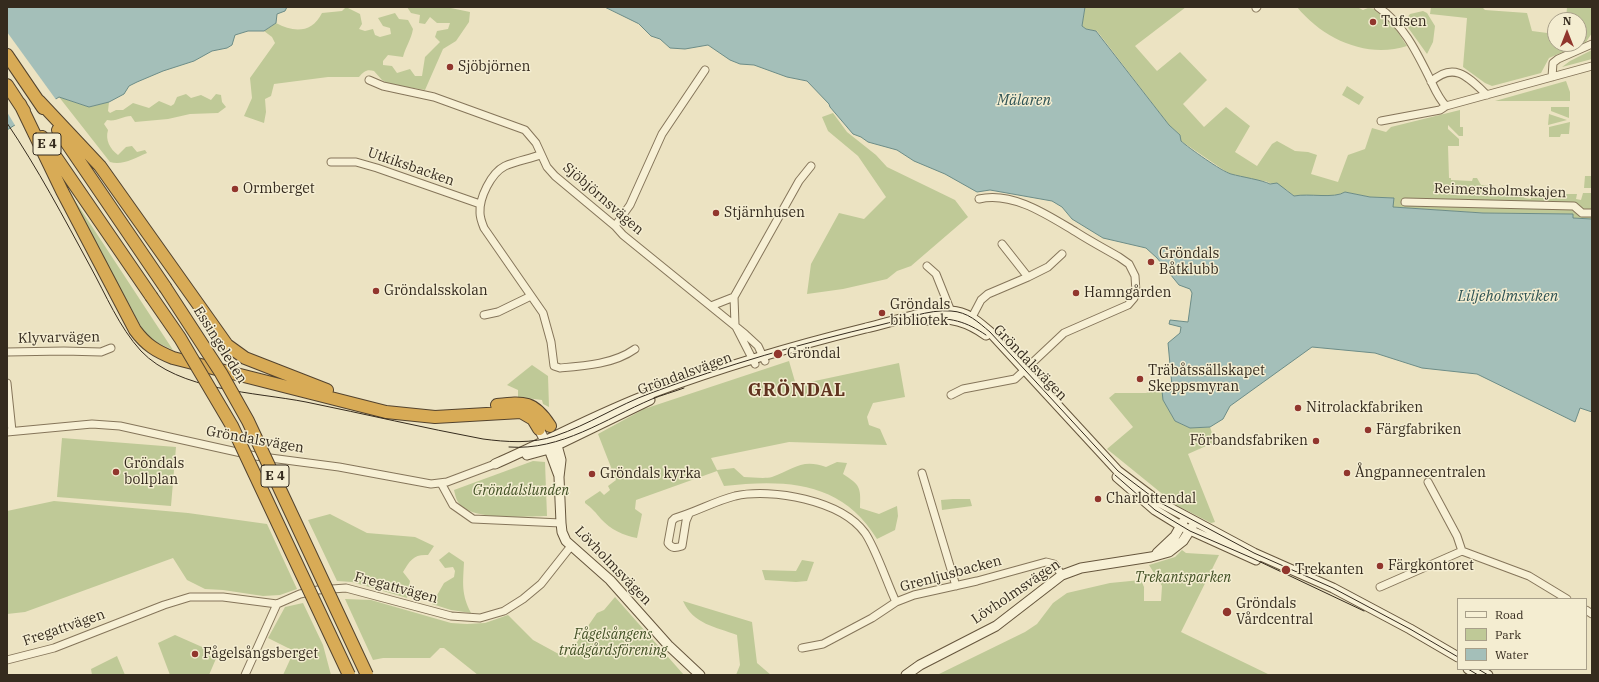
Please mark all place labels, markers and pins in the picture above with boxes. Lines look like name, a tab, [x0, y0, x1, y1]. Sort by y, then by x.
place label: Tufsen	[1381, 14, 1427, 30]
marker: Tufsen	[1368, 17, 1378, 27]
place label: Sjöbjörnen	[458, 59, 530, 75]
marker: Sjöbjörnen	[445, 62, 455, 72]
place label: Ormberget	[243, 181, 315, 197]
marker: Ormberget	[230, 184, 240, 194]
place label: Stjärnhusen	[724, 205, 805, 221]
marker: Stjärnhusen	[711, 208, 721, 218]
place label: Gröndals Båtklubb	[1159, 246, 1219, 278]
marker: Gröndals Båtklubb	[1146, 257, 1156, 267]
place label: Gröndalsskolan	[384, 283, 488, 299]
place label: Hamngården	[1084, 285, 1171, 301]
marker: Gröndalsskolan	[371, 286, 381, 296]
marker: Hamngården	[1071, 288, 1081, 298]
place label: Gröndals bibliotek	[890, 297, 950, 330]
marker: Gröndals bibliotek	[877, 308, 887, 318]
place label: Gröndal	[787, 346, 840, 362]
marker: Gröndal	[772, 348, 784, 360]
place label: Träbåtssällskapet Skeppsmyran	[1148, 363, 1265, 396]
marker: Träbåtssällskapet Skeppsmyran	[1135, 374, 1145, 384]
place label: Nitrolackfabriken	[1306, 400, 1423, 416]
marker: Nitrolackfabriken	[1293, 403, 1303, 413]
place label: Färgfabriken	[1376, 422, 1461, 438]
marker: Färgfabriken	[1363, 425, 1373, 435]
place label: Förbandsfabriken	[1190, 433, 1308, 449]
marker: Förbandsfabriken	[1311, 436, 1321, 446]
place label: Gröndals bollplan	[124, 456, 184, 488]
place label: Ångpannecentralen	[1355, 465, 1486, 481]
place label: Gröndals kyrka	[600, 466, 701, 482]
marker: Gröndals bollplan	[111, 467, 121, 477]
marker: Ångpannecentralen	[1342, 468, 1352, 478]
marker: Gröndals kyrka	[587, 469, 597, 479]
place label: Charlottendal	[1106, 491, 1196, 507]
marker: Charlottendal	[1093, 494, 1103, 504]
place label: Färgkontoret	[1388, 558, 1474, 574]
marker: Färgkontoret	[1375, 561, 1385, 571]
place label: Trekanten	[1295, 562, 1364, 578]
marker: Trekanten	[1280, 564, 1292, 576]
place label: Gröndals Vårdcentral	[1236, 596, 1313, 628]
marker: Gröndals Vårdcentral	[1221, 606, 1233, 618]
place label: Fågelsångsberget	[203, 646, 318, 662]
marker: Fågelsångsberget	[190, 649, 200, 659]

